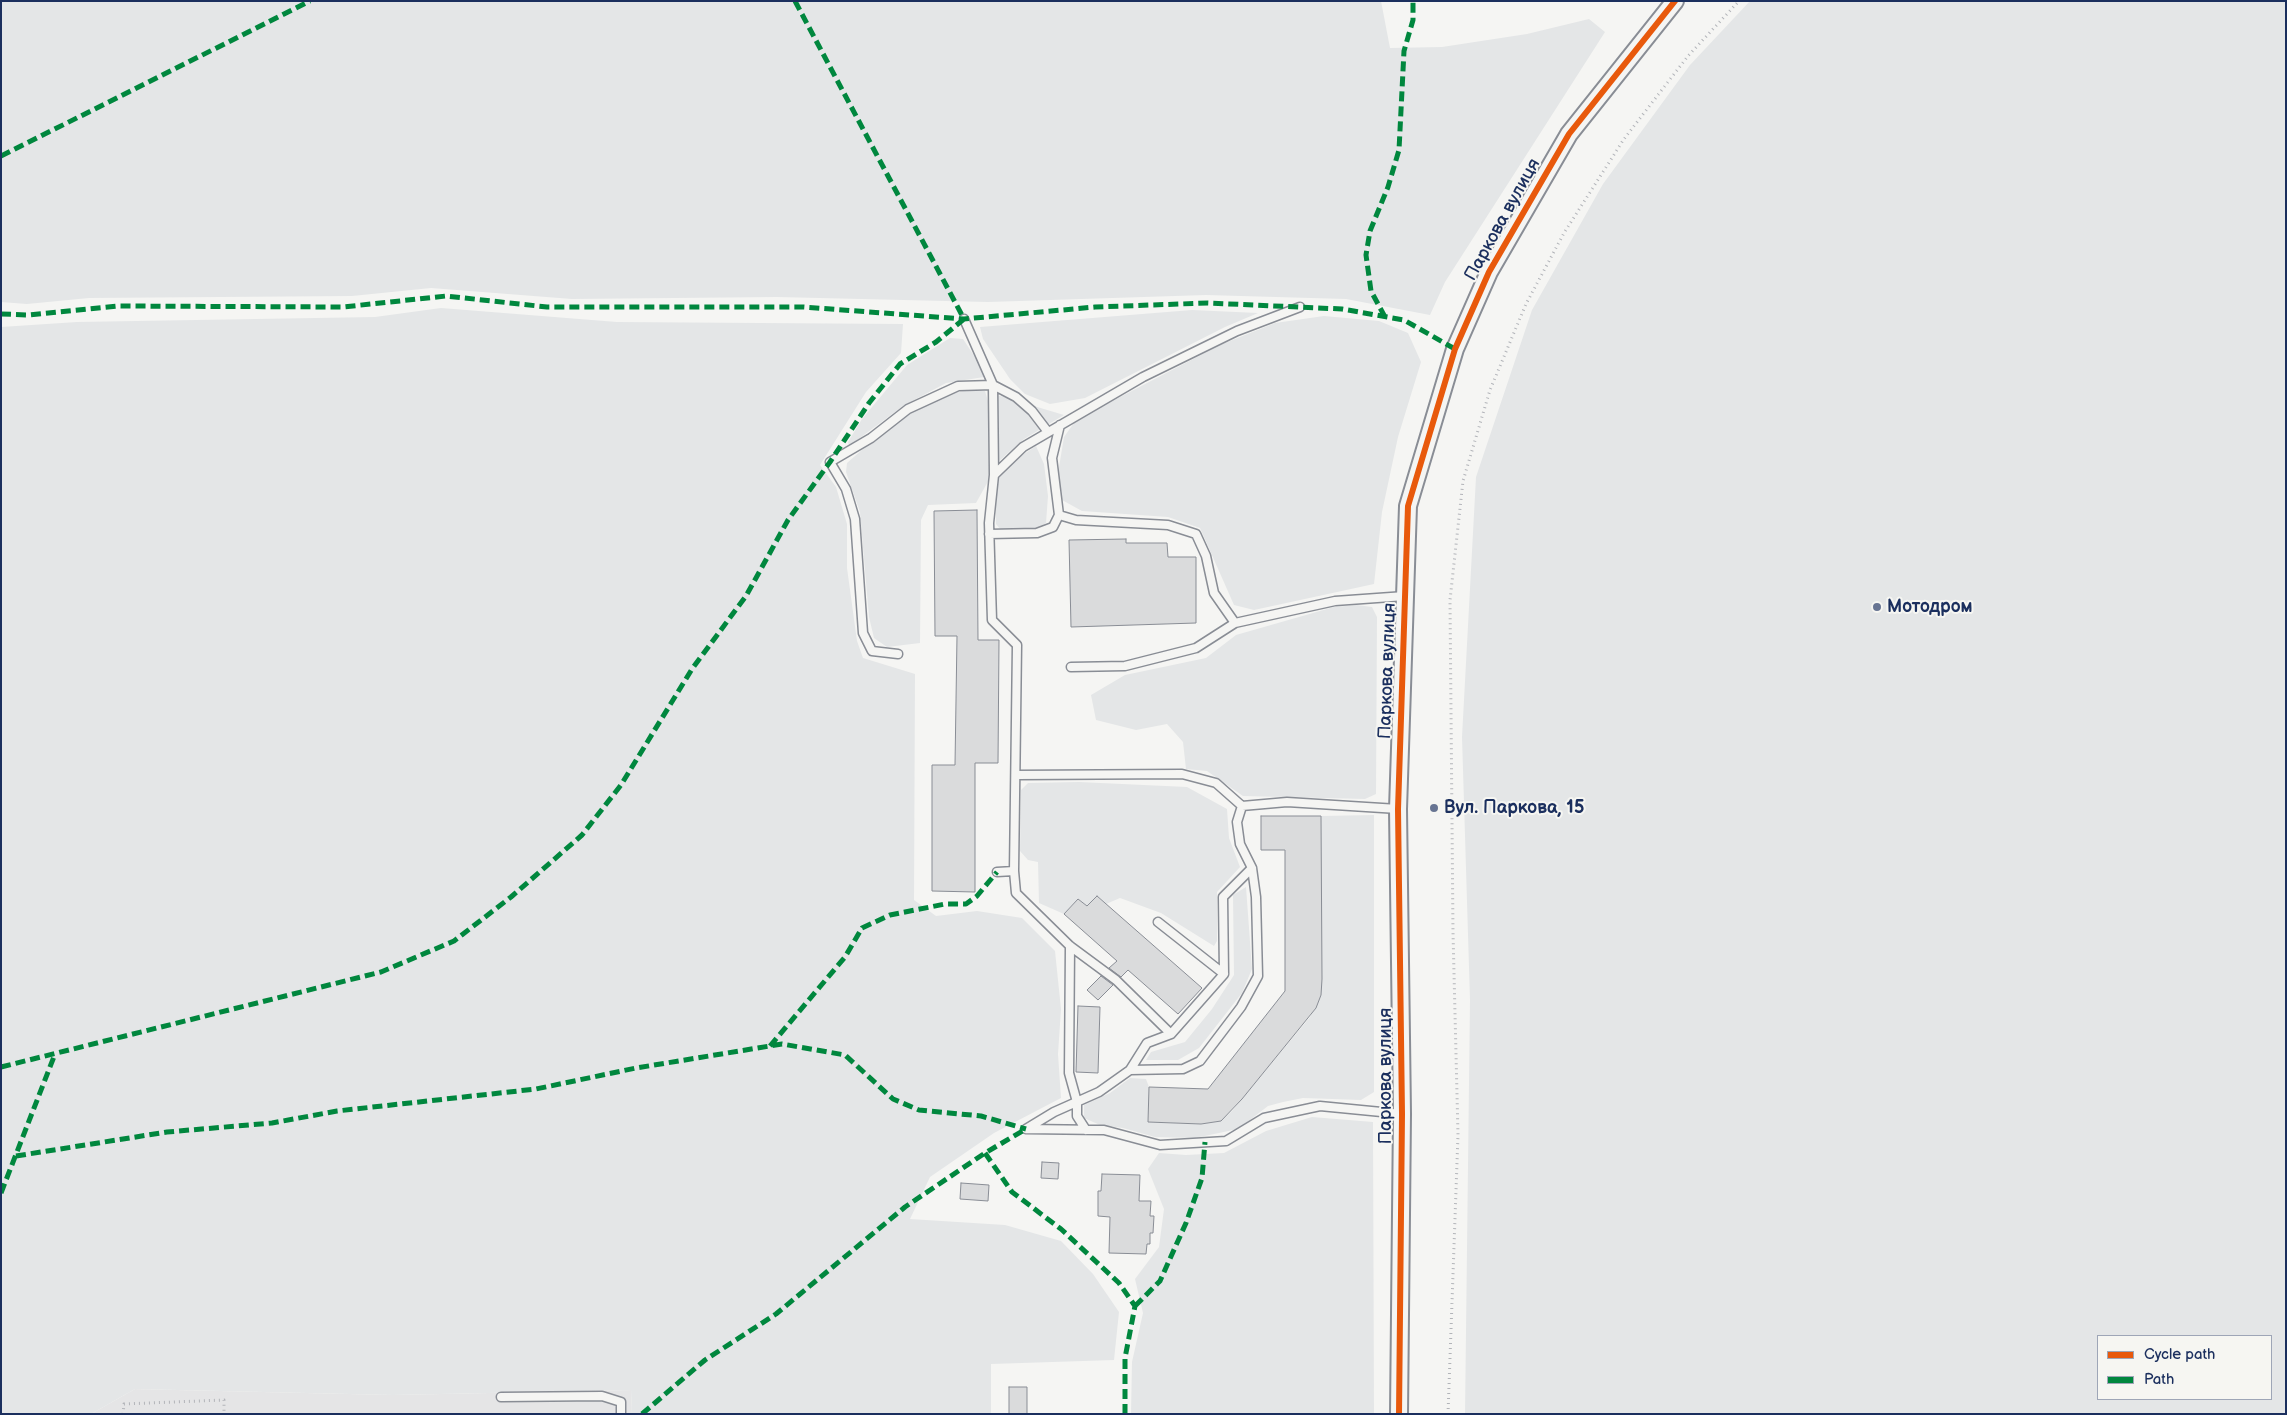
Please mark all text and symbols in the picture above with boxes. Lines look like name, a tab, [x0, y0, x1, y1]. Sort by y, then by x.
street label: Паркова вулиця	[1460, 155, 1546, 285]
place label: Мотодром	[1887, 596, 1973, 618]
marker: Мотодром	[1871, 601, 1883, 613]
street label: Паркова вулиця	[1375, 602, 1401, 740]
place label: Вул. Паркова, 15	[1444, 797, 1584, 819]
marker: Вул. Паркова, 15	[1428, 802, 1440, 814]
street label: Паркова вулиця	[1375, 1008, 1397, 1144]
legend	[2097, 1335, 2272, 1400]
text: Cycle path	[2144, 1345, 2215, 1364]
text: Path	[2144, 1370, 2174, 1389]

